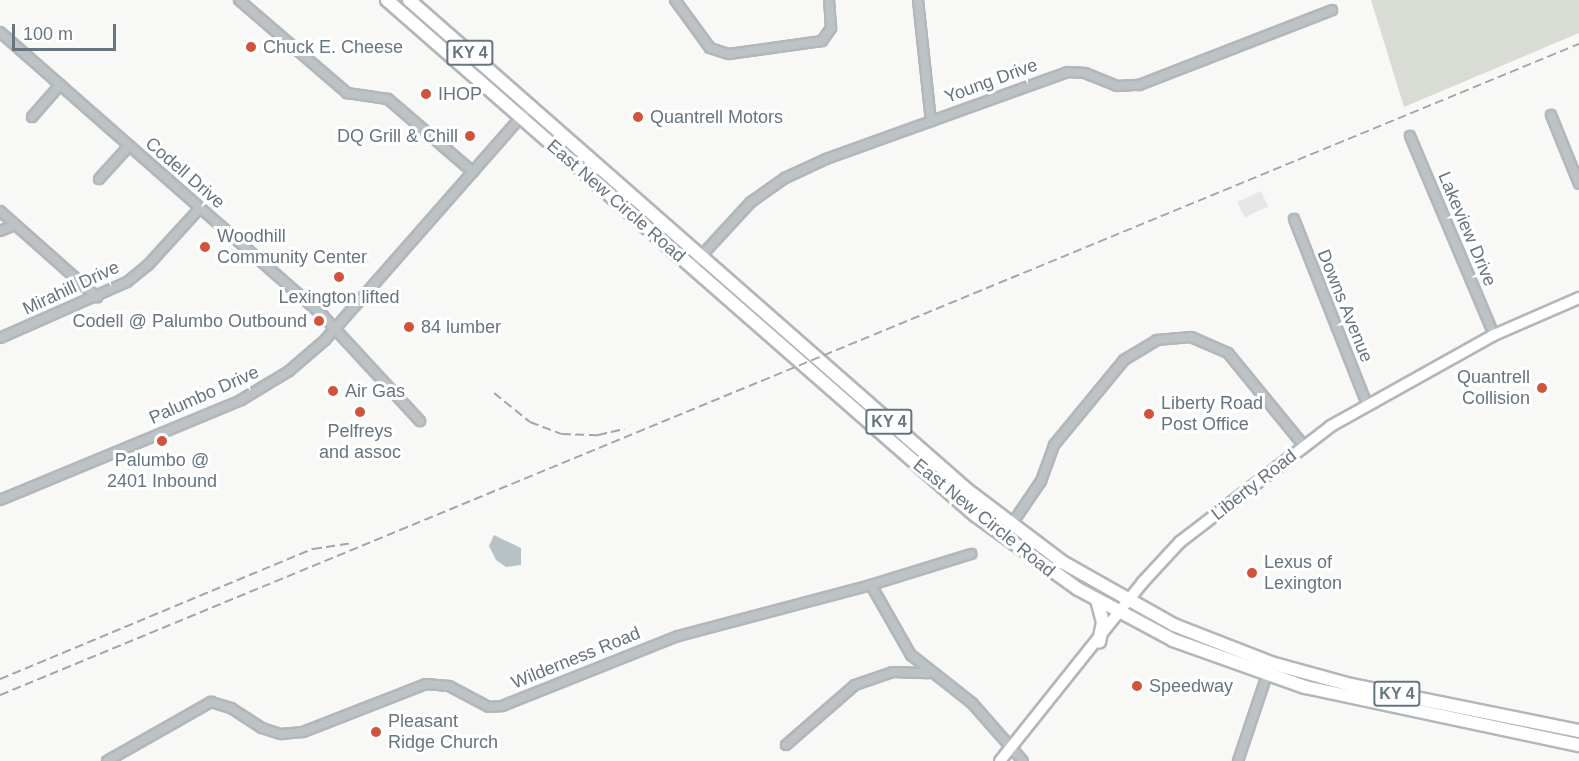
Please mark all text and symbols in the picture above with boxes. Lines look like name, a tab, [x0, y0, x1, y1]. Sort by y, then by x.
scale bar	[15, 12, 118, 50]
text: 100 m	[23, 24, 73, 44]
place label: Chuck E. Cheese	[263, 36, 403, 58]
marker: Chuck E. Cheese	[244, 40, 258, 54]
road number: KY 4	[446, 40, 494, 66]
street label: Young Drive	[942, 54, 1040, 108]
place label: IHOP	[438, 83, 482, 105]
marker: IHOP	[419, 87, 433, 101]
place label: Quantrell Motors	[650, 106, 783, 128]
marker: Quantrell Motors	[631, 110, 645, 124]
place label: DQ Grill & Chill	[337, 125, 458, 147]
marker: DQ Grill & Chill	[463, 129, 477, 143]
street label: Codell Drive	[141, 133, 229, 213]
street label: East New Circle Road	[542, 135, 690, 267]
street label: Lakeview Drive	[1433, 169, 1501, 289]
place label: Woodhill Community Center	[217, 226, 367, 268]
marker: Woodhill Community Center	[198, 240, 212, 254]
street label: Downs Avenue	[1312, 246, 1378, 366]
street label: Mirahill Drive	[19, 256, 123, 320]
marker: Lexington lifted	[332, 270, 346, 284]
place label: Lexington lifted	[278, 286, 400, 308]
place label: Codell @ Palumbo Outbound	[73, 310, 307, 332]
marker: Codell @ Palumbo Outbound	[312, 314, 326, 328]
place label: 84 lumber	[421, 316, 501, 338]
marker: 84 lumber	[402, 320, 416, 334]
street label: Palumbo Drive	[146, 361, 262, 429]
place label: Quantrell Collision	[1457, 367, 1530, 410]
place label: Air Gas	[345, 380, 405, 402]
marker: Quantrell Collision	[1535, 381, 1549, 395]
marker: Air Gas	[326, 384, 340, 398]
place label: Liberty Road Post Office	[1161, 393, 1263, 436]
marker: Pelfreys and assoc	[353, 405, 367, 419]
marker: Liberty Road Post Office	[1142, 407, 1156, 421]
road number: KY 4	[865, 409, 913, 435]
place label: Pelfreys and assoc	[319, 421, 401, 464]
marker: Palumbo @ 2401 Inbound	[155, 434, 169, 448]
street label: Liberty Road	[1207, 445, 1301, 525]
place label: Palumbo @ 2401 Inbound	[107, 450, 217, 492]
street label: East New Circle Road	[909, 454, 1059, 582]
place label: Lexus of Lexington	[1264, 552, 1342, 594]
marker: Lexus of Lexington	[1245, 566, 1259, 580]
street label: Wilderness Road	[508, 622, 644, 694]
place label: Speedway	[1149, 675, 1233, 697]
marker: Speedway	[1130, 679, 1144, 693]
road number: KY 4	[1373, 681, 1421, 707]
place label: Pleasant Ridge Church	[388, 711, 498, 754]
marker: Pleasant Ridge Church	[369, 725, 383, 739]

